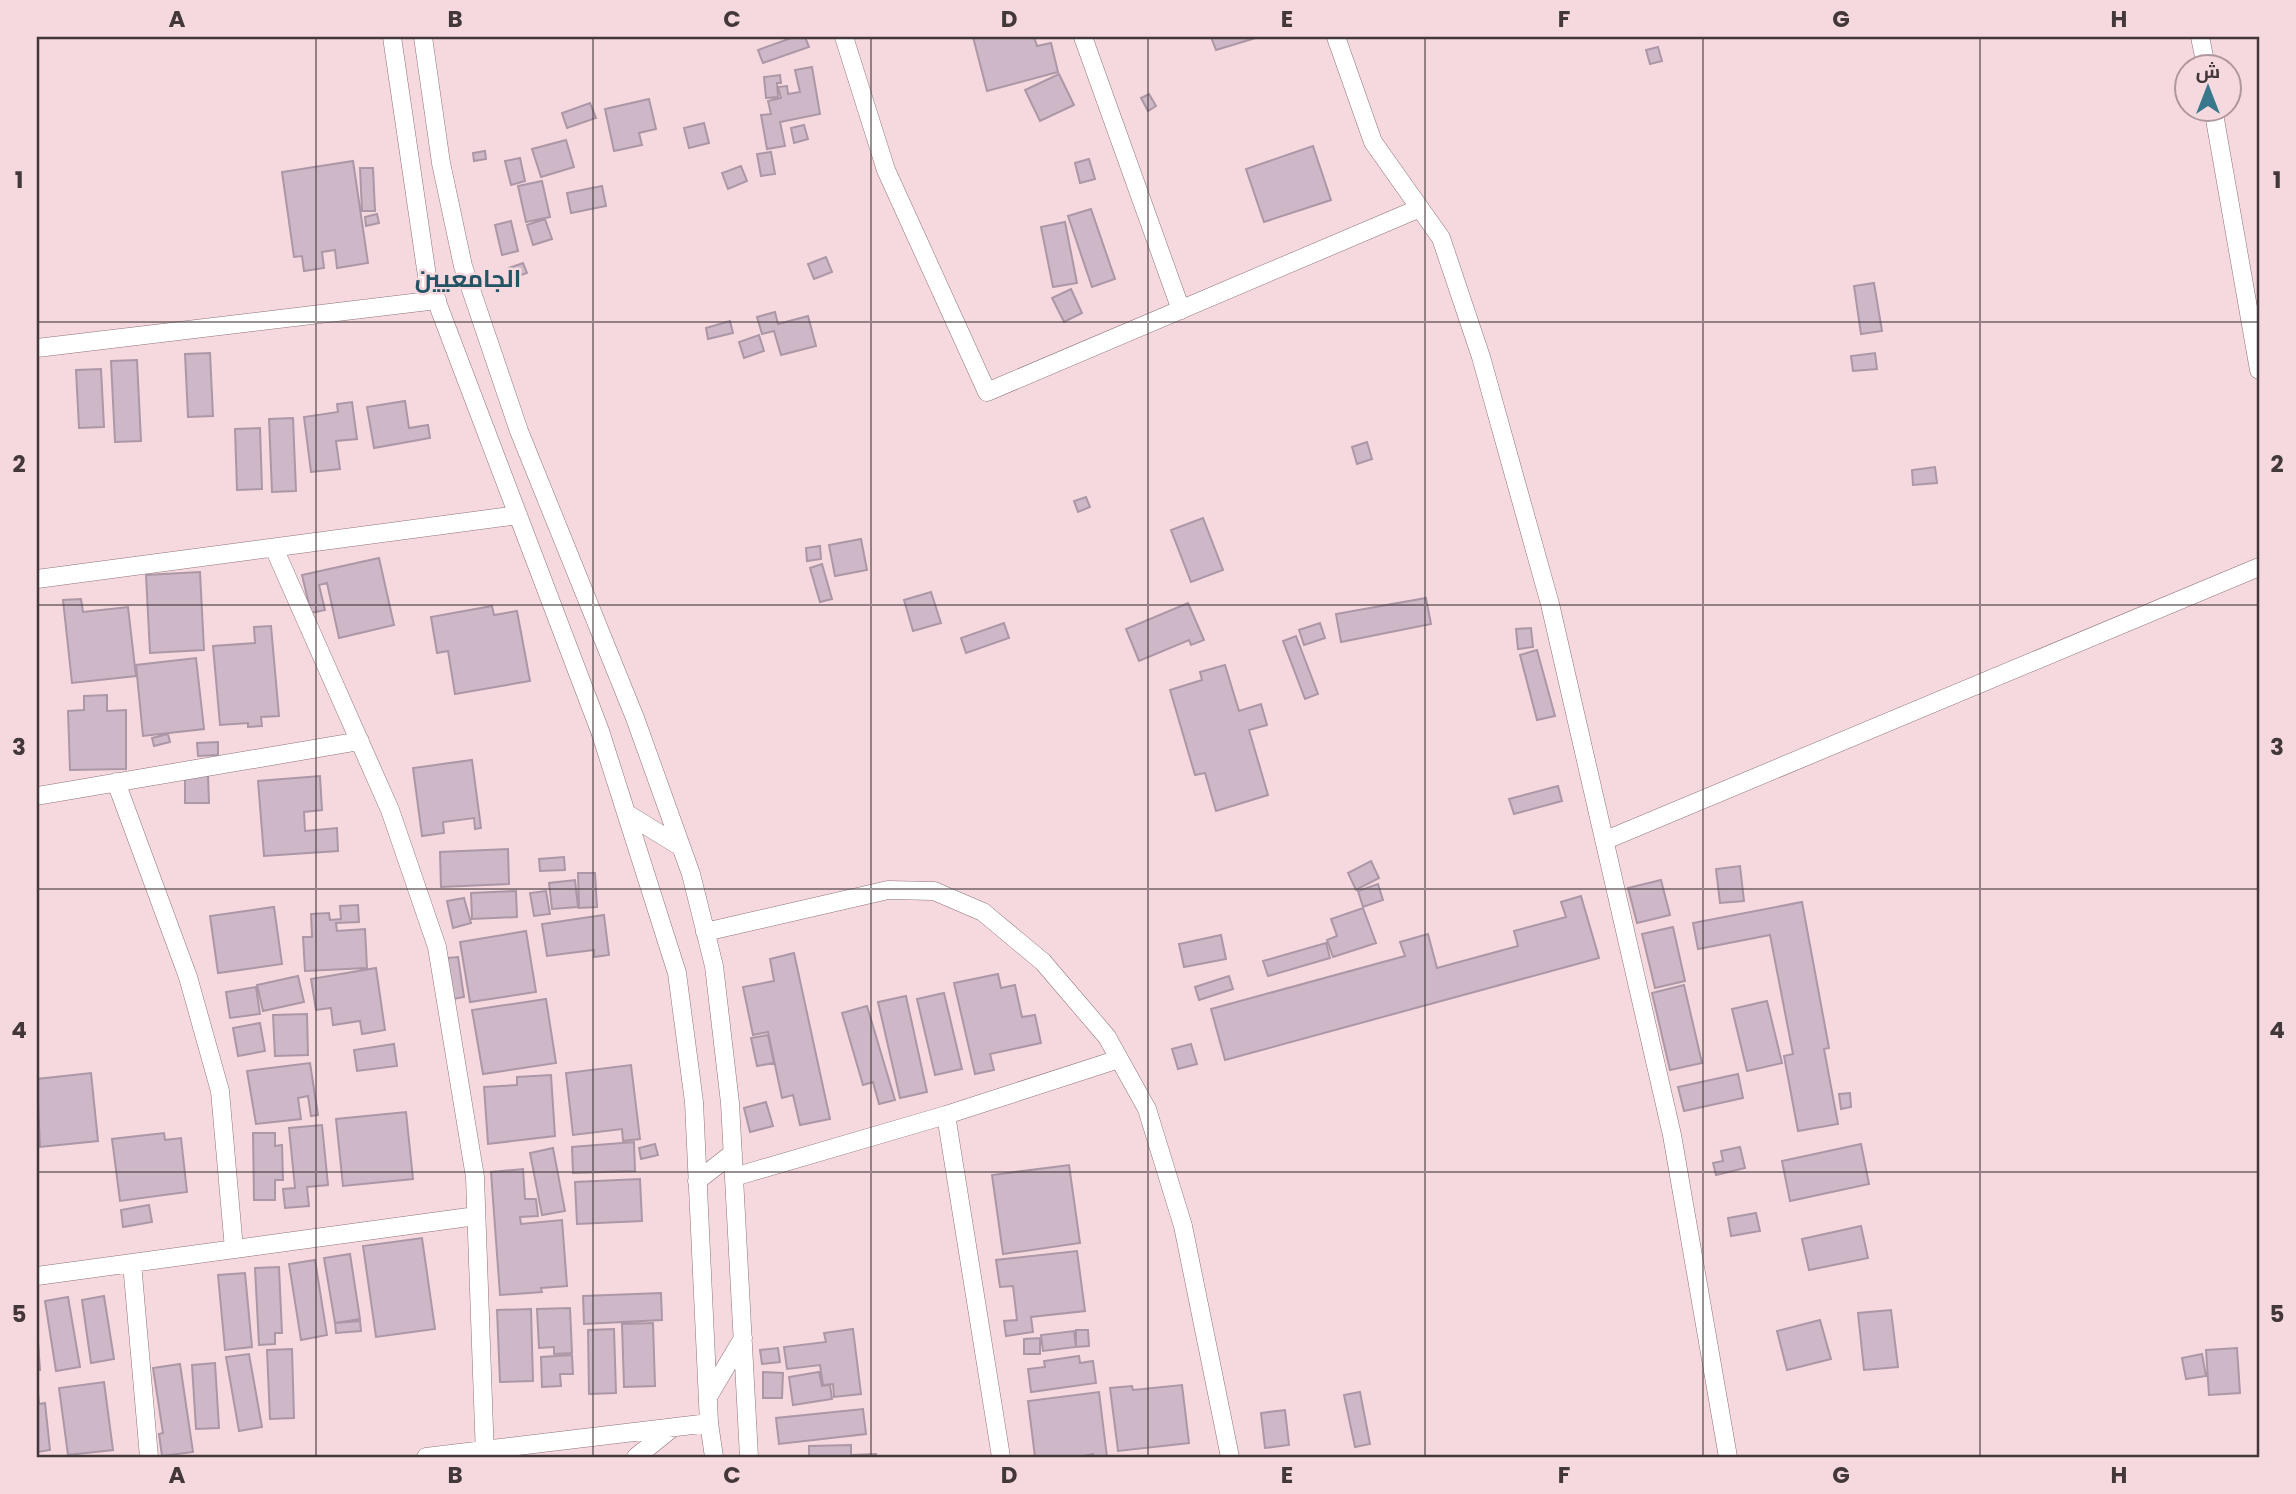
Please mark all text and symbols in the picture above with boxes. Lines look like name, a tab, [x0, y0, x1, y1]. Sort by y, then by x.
text: A	[169, 3, 186, 35]
text: B	[447, 3, 463, 35]
text: C	[723, 3, 741, 35]
text: D	[1001, 3, 1017, 35]
text: E	[1281, 3, 1293, 35]
text: F	[1558, 3, 1570, 35]
text: G	[1832, 3, 1850, 35]
text: H	[2111, 3, 2127, 35]
north arrow	[2174, 52, 2244, 122]
text: ش	[2196, 58, 2220, 85]
text: 1	[15, 164, 23, 196]
text: 1	[2273, 164, 2281, 196]
district label: الجامعيين	[415, 262, 521, 295]
text: 2	[12, 448, 26, 480]
text: 2	[2270, 448, 2284, 480]
text: 3	[12, 731, 26, 763]
text: 3	[2270, 731, 2284, 763]
text: 4	[11, 1014, 27, 1046]
text: 4	[2269, 1014, 2285, 1046]
text: 5	[12, 1298, 26, 1330]
text: 5	[2270, 1298, 2284, 1330]
text: A	[169, 1459, 186, 1491]
text: B	[447, 1459, 463, 1491]
text: C	[723, 1459, 741, 1491]
text: D	[1001, 1459, 1017, 1491]
text: E	[1281, 1459, 1293, 1491]
text: F	[1558, 1459, 1570, 1491]
text: G	[1832, 1459, 1850, 1491]
text: H	[2111, 1459, 2127, 1491]

